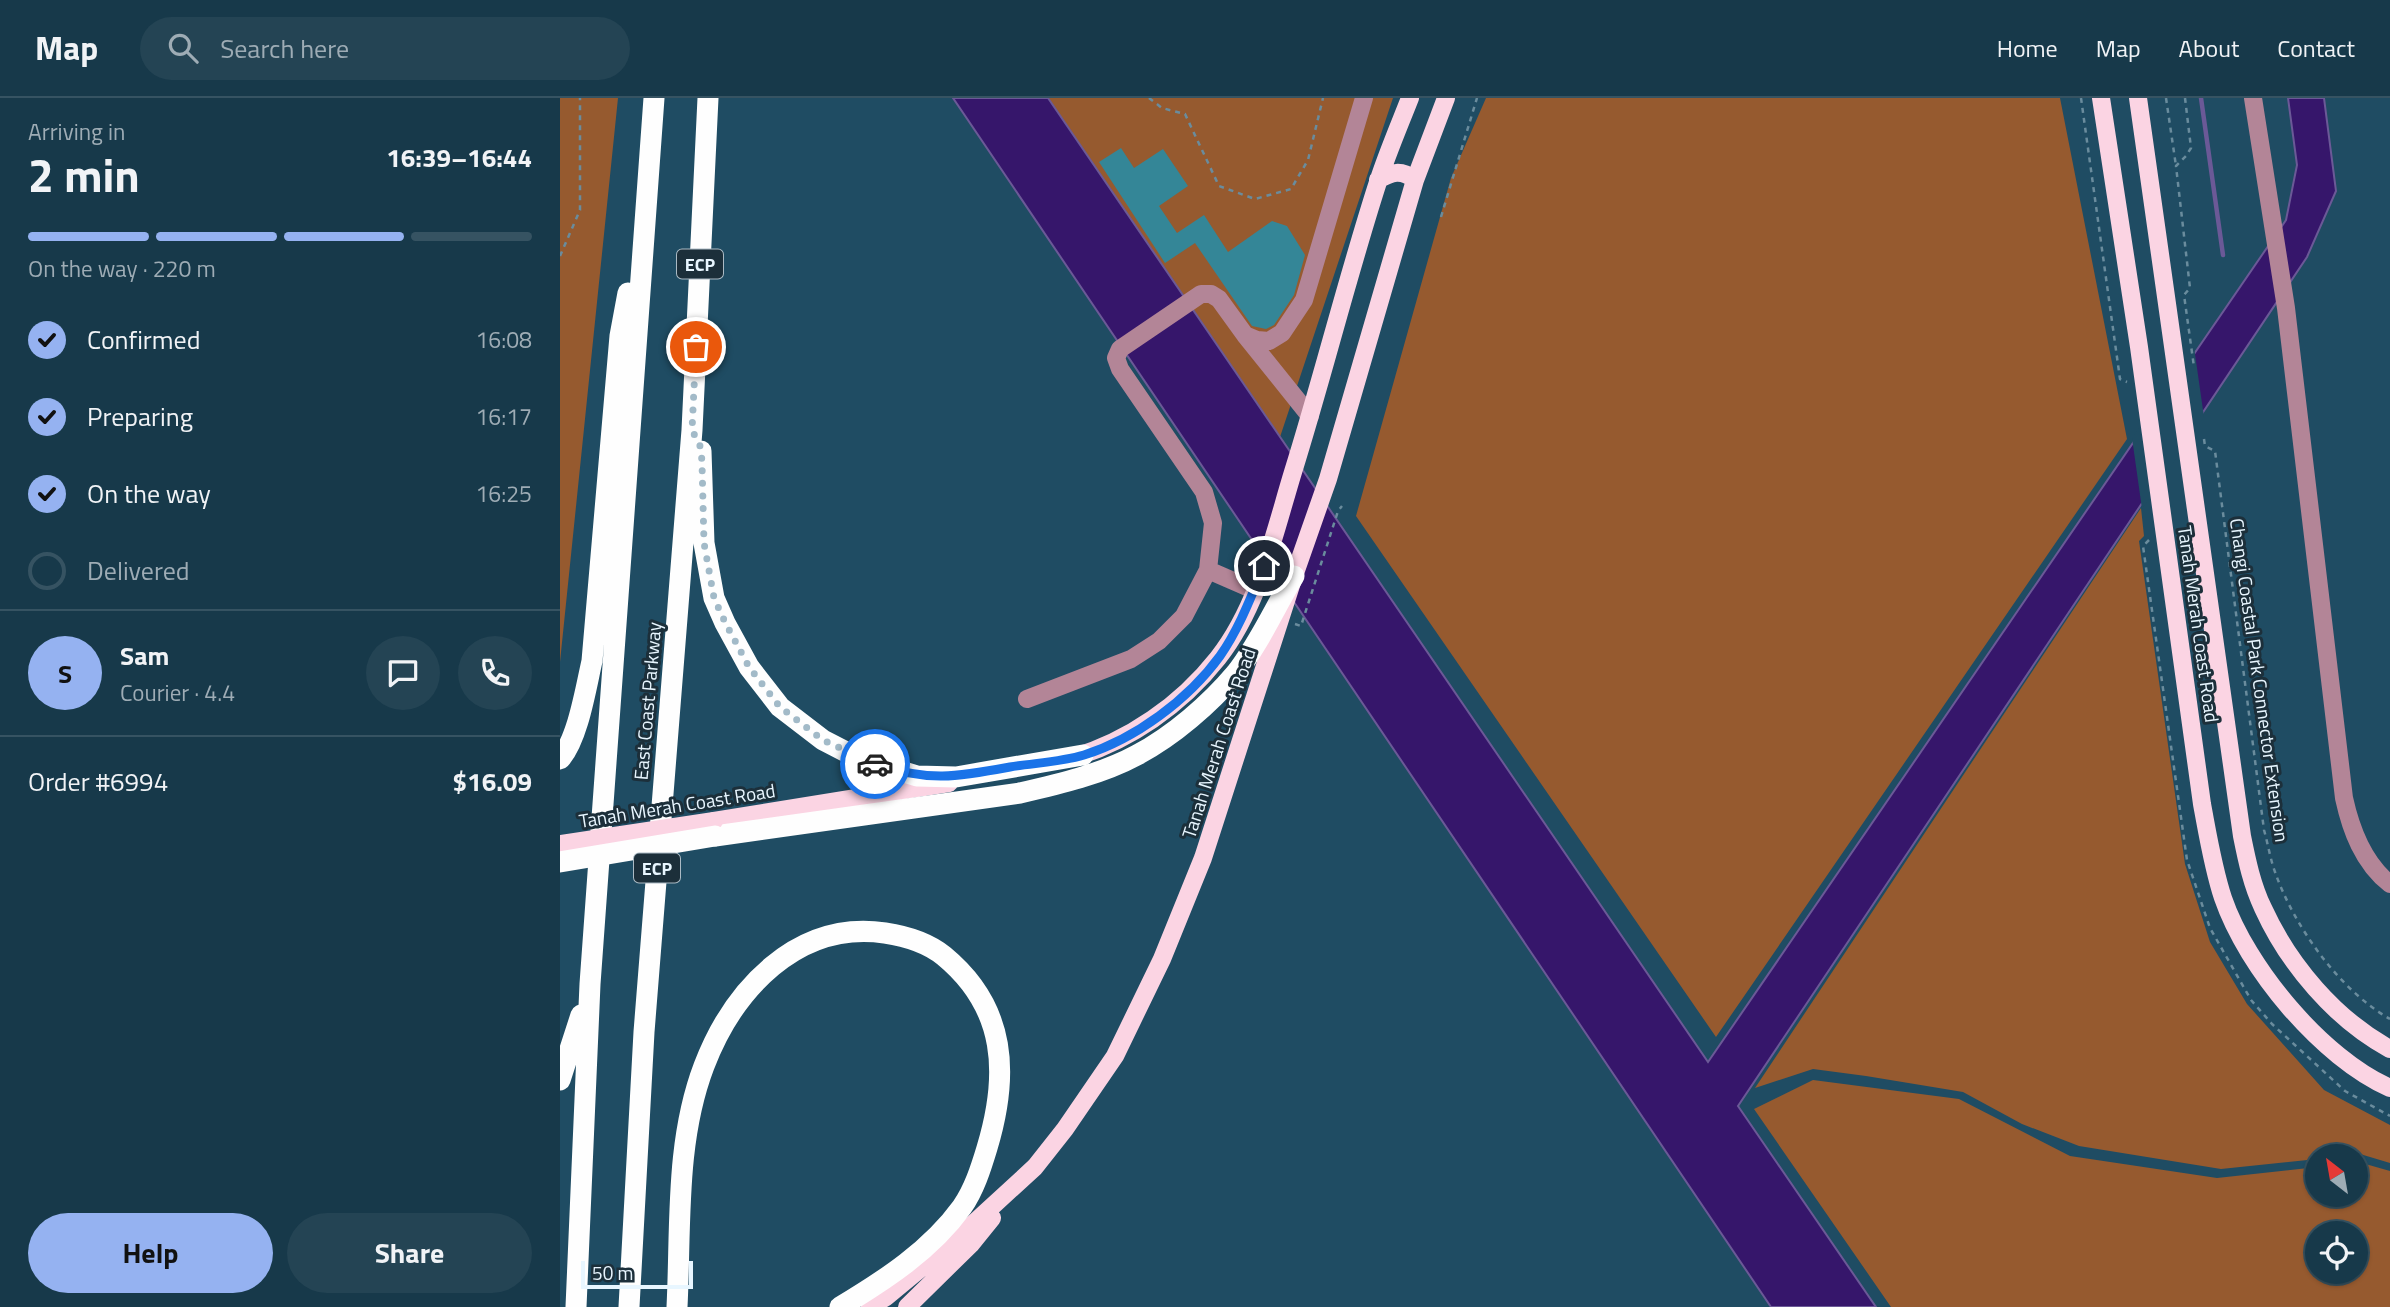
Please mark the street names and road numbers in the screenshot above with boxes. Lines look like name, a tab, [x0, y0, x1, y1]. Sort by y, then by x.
road number: ECP	[677, 250, 723, 279]
street label: Changi Coastal Park Connector Extension	[2223, 516, 2297, 844]
street label: Tanah Merah Coast Road	[2171, 524, 2227, 724]
street label: East Coast Parkway	[626, 621, 668, 781]
street label: Tanah Merah Coast Road	[1174, 644, 1262, 842]
street label: Tanah Merah Coast Road	[577, 775, 777, 835]
road number: ECP	[634, 854, 680, 882]

